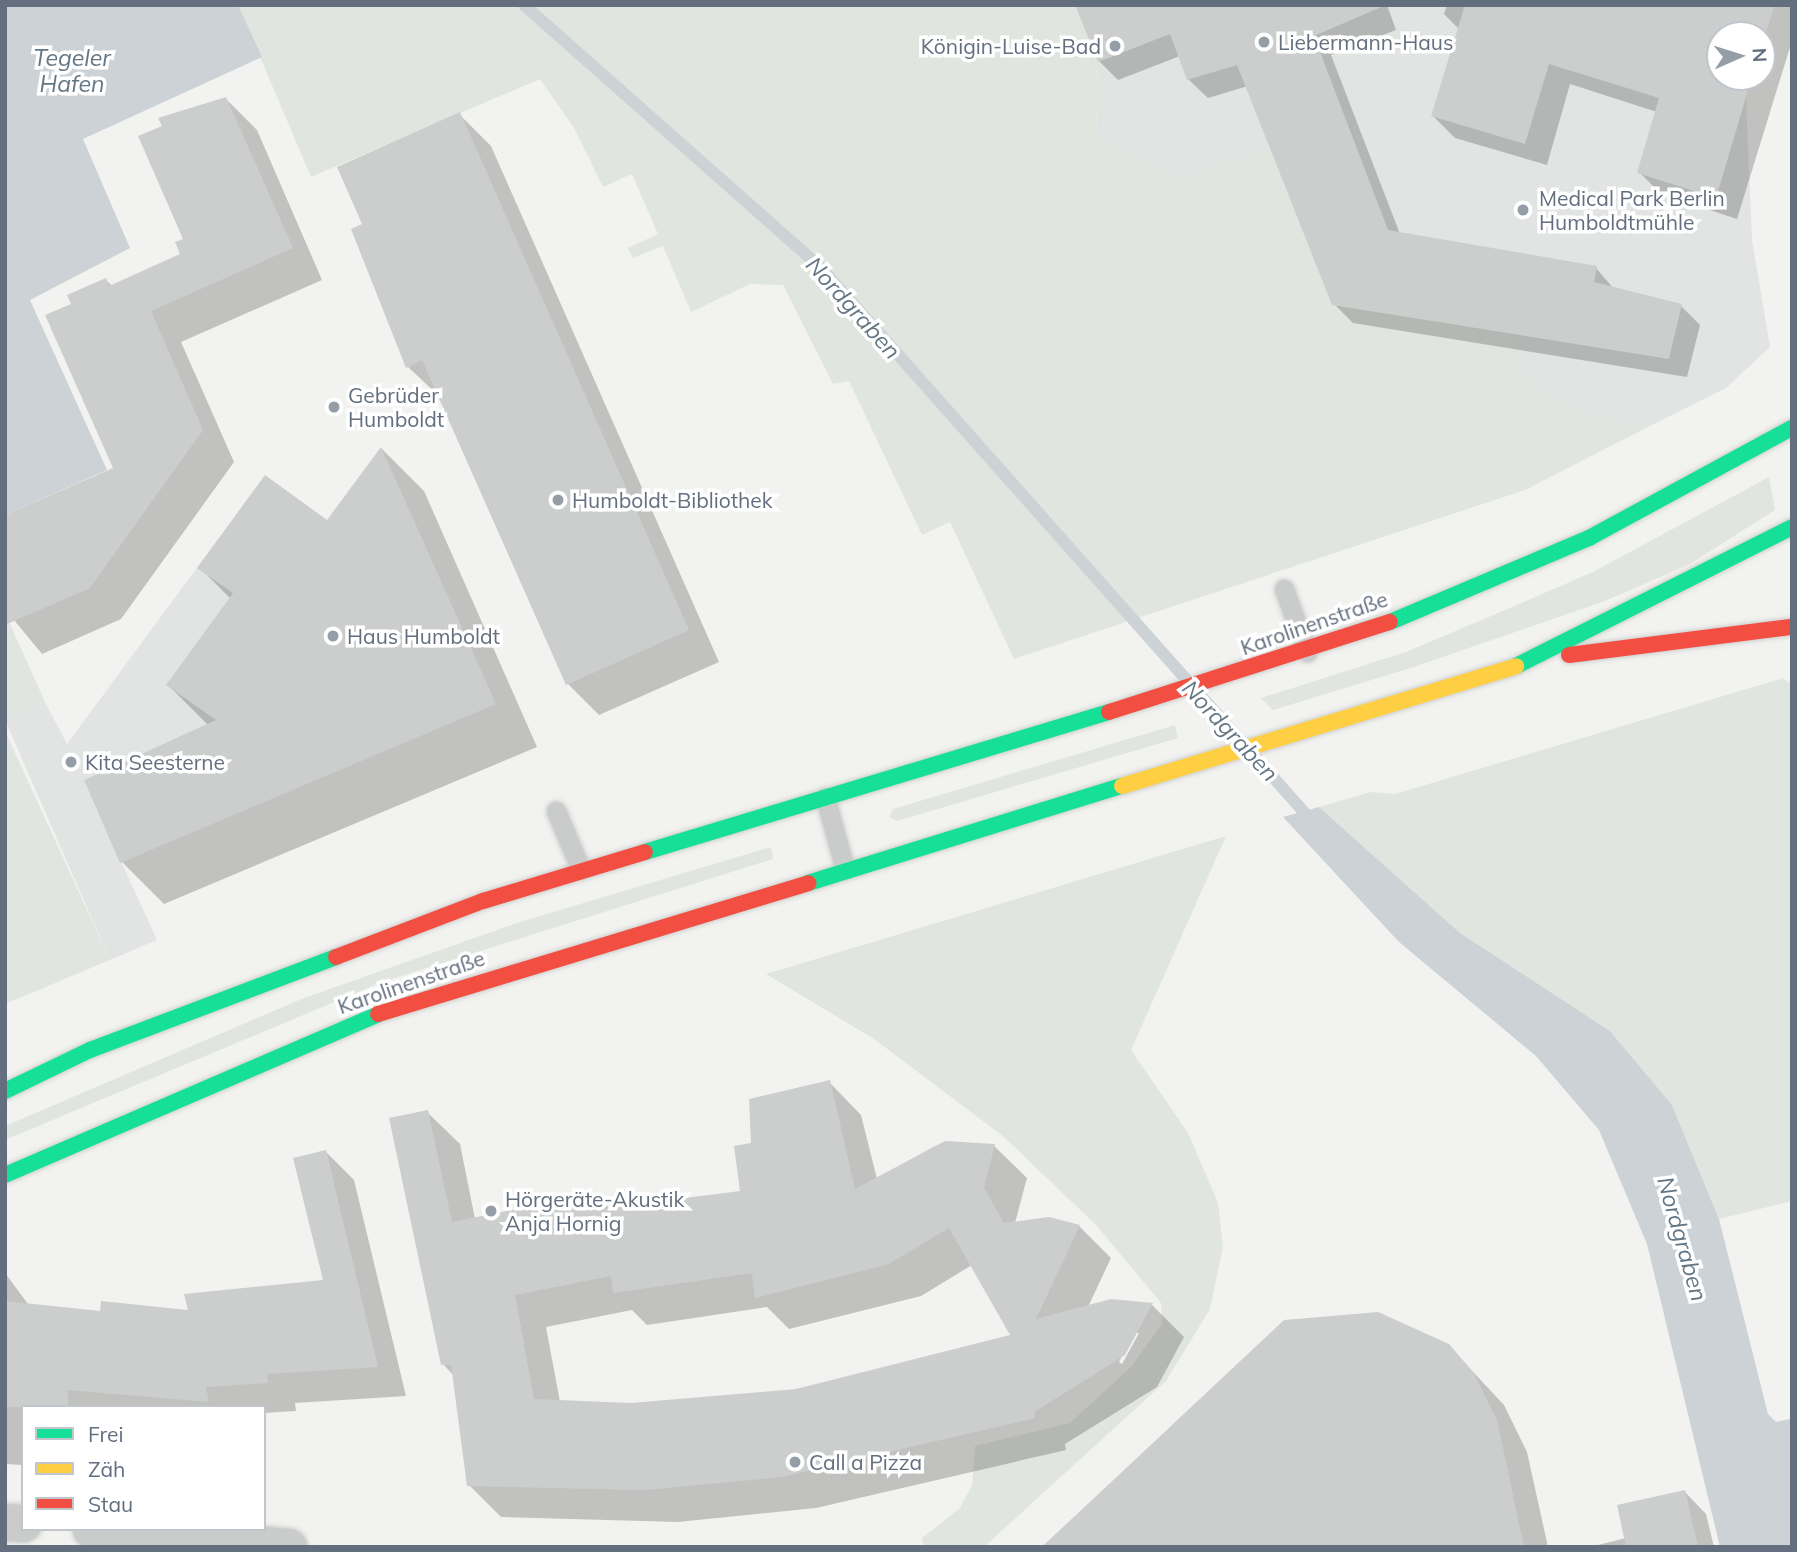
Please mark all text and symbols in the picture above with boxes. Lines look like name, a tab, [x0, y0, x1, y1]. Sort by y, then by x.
north arrow	[1706, 21, 1776, 91]
place label: Liebermann-Haus	[1278, 29, 1453, 55]
place label: Königin-Luise-Bad	[921, 33, 1101, 59]
marker: Liebermann-Haus	[1256, 34, 1272, 50]
marker: Königin-Luise-Bad	[1107, 38, 1123, 54]
water label: Tegeler Hafen	[33, 44, 111, 98]
text: N	[1748, 47, 1772, 63]
place label: Medical Park Berlin Humboldtmühle	[1539, 185, 1725, 235]
marker: Medical Park Berlin Humboldtmühle	[1513, 200, 1533, 220]
water label: Nordgraben	[800, 251, 906, 365]
place label: Gebrüder Humboldt	[348, 382, 444, 432]
marker: Gebrüder Humboldt	[326, 399, 342, 415]
place label: Humboldt-Bibliothek	[572, 487, 773, 513]
marker: Humboldt-Bibliothek	[550, 492, 566, 508]
street label: Karolinenstraße	[1237, 586, 1391, 660]
place label: Haus Humboldt	[347, 623, 500, 649]
marker: Haus Humboldt	[325, 628, 341, 644]
water label: Nordgraben	[1176, 675, 1284, 787]
place label: Kita Seesterne	[85, 749, 225, 775]
marker: Kita Seesterne	[63, 754, 79, 770]
street label: Karolinenstraße	[334, 945, 488, 1019]
water label: Nordgraben	[1651, 1174, 1713, 1304]
place label: Hörgeräte-Akustik Anja Hornig	[505, 1186, 684, 1236]
marker: Hörgeräte-Akustik Anja Hornig	[483, 1203, 499, 1219]
legend	[21, 1405, 266, 1531]
text: Frei	[88, 1421, 124, 1447]
place label: Call a Pizza	[809, 1449, 922, 1475]
marker: Call a Pizza	[787, 1454, 803, 1470]
text: Zäh	[88, 1456, 125, 1482]
text: Stau	[88, 1491, 133, 1517]

